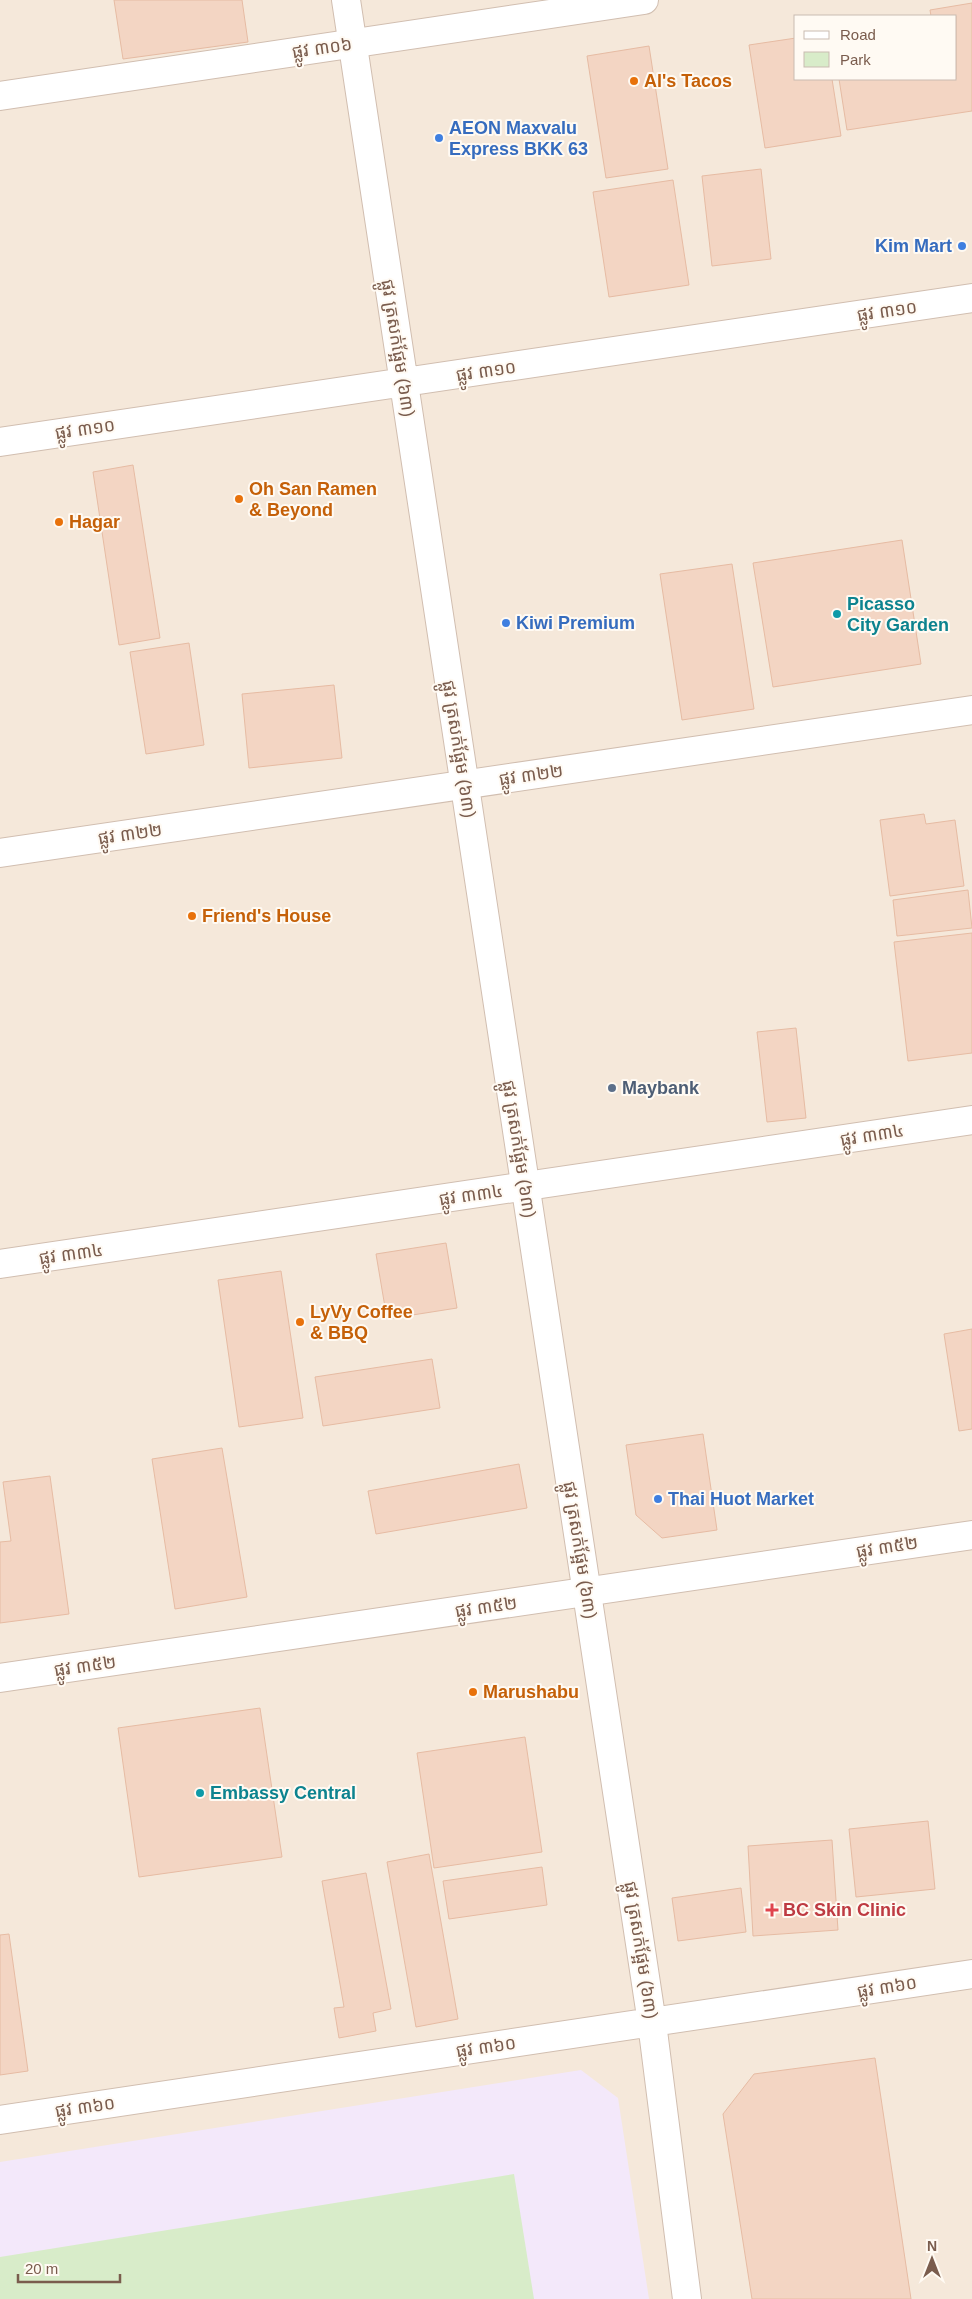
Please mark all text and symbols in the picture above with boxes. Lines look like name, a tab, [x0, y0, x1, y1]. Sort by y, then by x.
legend	[794, 15, 957, 80]
text: Road	[840, 26, 876, 43]
street label: ផ្លូវ ៣០៦	[291, 34, 354, 68]
text: Park	[840, 51, 871, 68]
place label: Al's Tacos	[644, 71, 732, 91]
marker: Al's Tacos	[628, 75, 640, 87]
place label: AEON Maxvalu Express BKK 63	[449, 118, 588, 159]
marker: AEON Maxvalu Express BKK 63	[433, 132, 445, 144]
place label: Kim Mart	[875, 236, 952, 256]
marker: Kim Mart	[956, 240, 968, 252]
street label: ផ្លូវ ត្រសក់ផ្អែម (៦៣)	[371, 278, 419, 419]
street label: ផ្លូវ ៣១០	[856, 297, 919, 331]
street label: ផ្លូវ ៣១០	[455, 357, 518, 391]
street label: ផ្លូវ ៣១០	[54, 415, 117, 449]
place label: Oh San Ramen & Beyond	[249, 479, 377, 520]
marker: Oh San Ramen & Beyond	[233, 493, 245, 505]
place label: Hagar	[69, 512, 120, 532]
marker: Hagar	[53, 516, 65, 528]
place label: Picasso City Garden	[847, 594, 949, 635]
marker: Picasso City Garden	[831, 608, 843, 620]
place label: Kiwi Premium	[516, 613, 635, 633]
marker: Kiwi Premium	[500, 617, 512, 629]
street label: ផ្លូវ ត្រសក់ផ្អែម (៦៣)	[432, 679, 480, 820]
street label: ផ្លូវ ៣២២	[497, 761, 565, 796]
street label: ផ្លូវ ៣២២	[96, 820, 164, 855]
place label: Friend's House	[202, 906, 331, 926]
marker: Friend's House	[186, 910, 198, 922]
place label: Maybank	[622, 1078, 700, 1098]
street label: ផ្លូវ ត្រសក់ផ្អែម (៦៣)	[492, 1079, 540, 1220]
marker: Maybank	[606, 1082, 618, 1094]
street label: ផ្លូវ ៣៣៤	[838, 1120, 907, 1156]
street label: ផ្លូវ ៣៣៤	[438, 1181, 505, 1216]
street label: ផ្លូវ ៣៣៤	[38, 1240, 105, 1275]
place label: LyVy Coffee & BBQ	[310, 1302, 413, 1343]
marker: LyVy Coffee & BBQ	[294, 1316, 306, 1328]
street label: ផ្លូវ ត្រសក់ផ្អែម (៦៣)	[553, 1480, 601, 1621]
place label: Thai Huot Market	[668, 1489, 814, 1509]
marker: Thai Huot Market	[652, 1493, 664, 1505]
street label: ផ្លូវ ៣៥២	[854, 1532, 921, 1568]
street label: ផ្លូវ ៣៥២	[454, 1593, 519, 1628]
street label: ផ្លូវ ៣៥២	[53, 1652, 118, 1687]
place label: Marushabu	[483, 1682, 579, 1702]
marker: Marushabu	[467, 1686, 479, 1698]
place label: Embassy Central	[210, 1783, 356, 1803]
marker: Embassy Central	[194, 1787, 206, 1799]
street label: ផ្លូវ ត្រសក់ផ្អែម (៦៣)	[614, 1880, 662, 2021]
place label: BC Skin Clinic	[783, 1900, 906, 1920]
marker: BC Skin Clinic	[765, 1903, 779, 1917]
street label: ផ្លូវ ៣៦០	[855, 1972, 920, 2008]
street label: ផ្លូវ ៣៦០	[455, 2033, 518, 2067]
street label: ផ្លូវ ៣៦០	[54, 2093, 117, 2127]
north arrow	[907, 2234, 957, 2284]
text: N	[927, 2238, 937, 2254]
scale bar	[18, 2252, 120, 2284]
text: 20 m	[25, 2260, 58, 2277]

